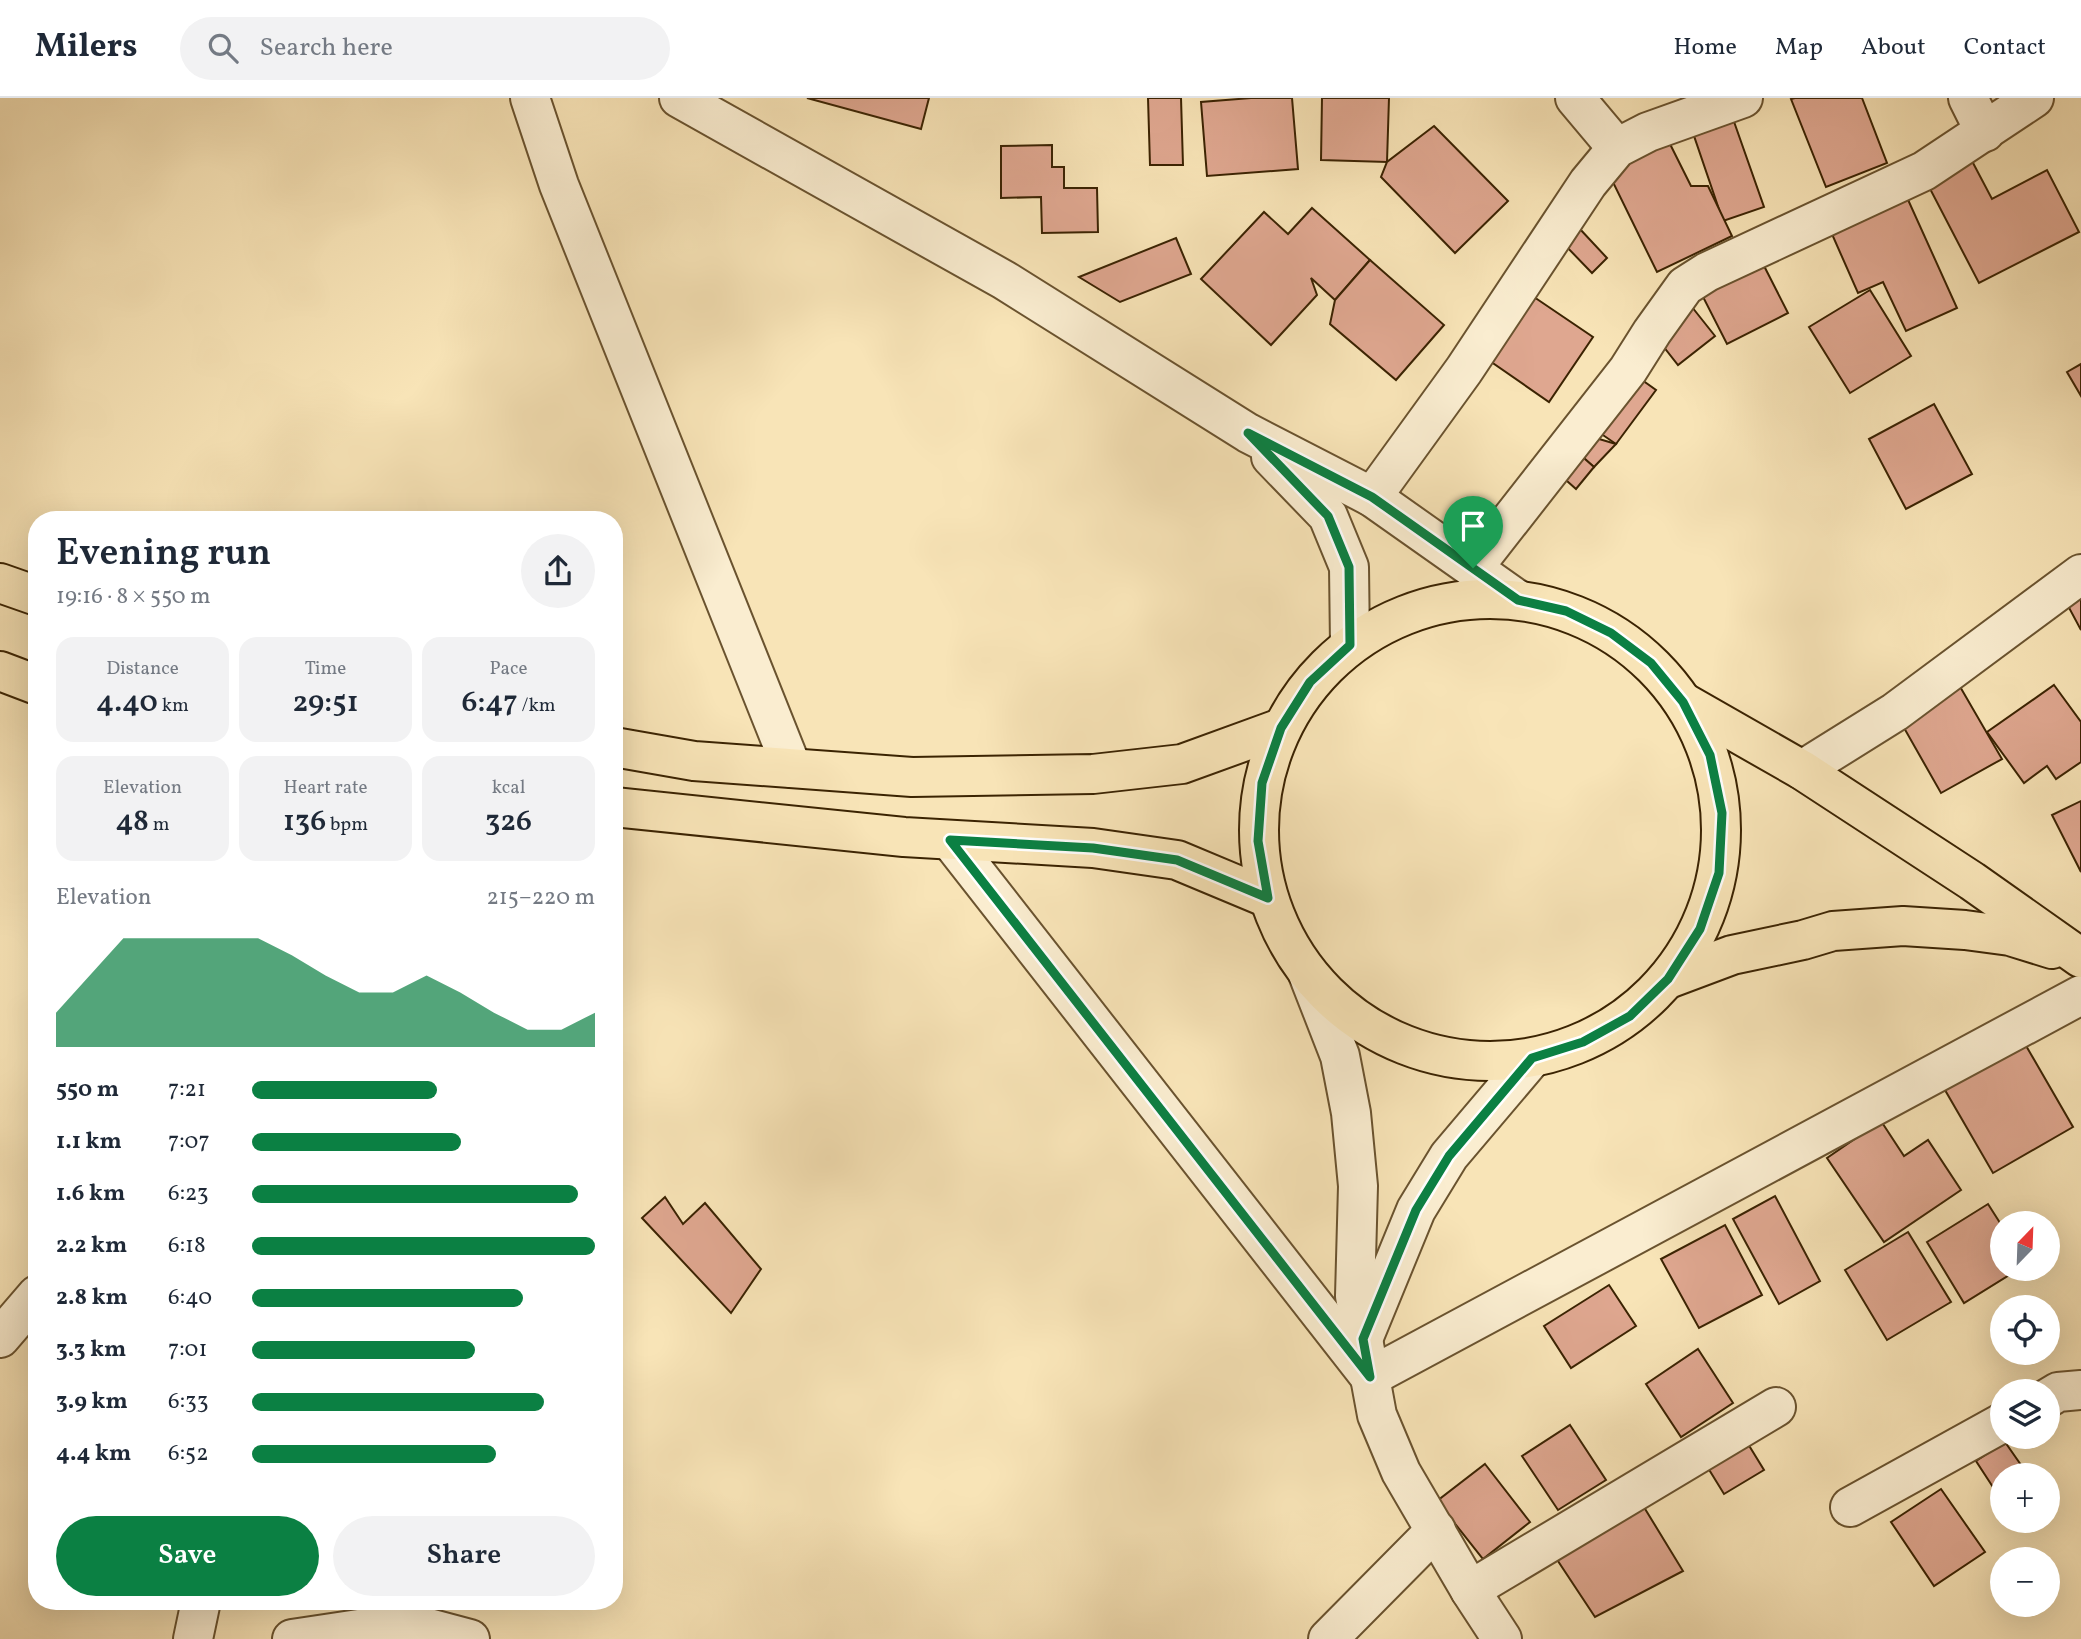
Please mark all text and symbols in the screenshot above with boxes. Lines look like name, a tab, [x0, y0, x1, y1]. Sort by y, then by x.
search box	[180, 17, 670, 80]
text: Milers	[35, 25, 138, 71]
icon: search	[204, 29, 242, 67]
text: Search here	[260, 30, 393, 66]
text: Home	[1673, 31, 1737, 65]
text: Map	[1775, 31, 1823, 65]
text: About	[1861, 31, 1926, 65]
text: Contact	[1964, 31, 2046, 65]
pin	[1443, 496, 1503, 568]
icon: arrive	[1454, 507, 1492, 545]
text: Evening run	[56, 528, 271, 581]
button: share	[521, 534, 595, 608]
text: 19:16 · 8 × 550 m	[56, 581, 211, 613]
text: Distance	[106, 656, 179, 682]
text: Time	[305, 656, 346, 682]
text: Pace	[489, 656, 528, 682]
text: 4.40	[96, 682, 158, 724]
text: 29:51	[292, 682, 359, 724]
text: 6:47	[461, 682, 518, 724]
text: km	[158, 693, 189, 719]
text: /km	[518, 693, 556, 719]
text: Elevation	[103, 775, 182, 801]
text: Heart rate	[284, 775, 367, 801]
text: kcal	[492, 775, 525, 801]
text: 48	[115, 801, 149, 843]
text: 136	[283, 801, 326, 843]
text: 326	[485, 801, 532, 843]
text: m	[149, 812, 170, 838]
text: bpm	[326, 812, 368, 838]
text: Elevation	[56, 882, 152, 914]
text: 215–220 m	[486, 882, 595, 914]
text: 550 m	[56, 1074, 119, 1106]
text: 7:21	[168, 1074, 206, 1106]
text: 1.1 km	[56, 1126, 122, 1158]
text: 7:07	[168, 1126, 210, 1158]
text: 1.6 km	[56, 1178, 125, 1210]
text: 6:23	[168, 1178, 209, 1210]
north arrow	[1990, 1211, 2060, 1281]
map controls	[1990, 1211, 2060, 1617]
text: 2.2 km	[56, 1230, 127, 1262]
text: 6:18	[168, 1230, 206, 1262]
text: 2.8 km	[56, 1282, 128, 1314]
text: 6:40	[168, 1282, 212, 1314]
button: locate	[1990, 1295, 2060, 1365]
text: 3.3 km	[56, 1334, 126, 1366]
text: 7:01	[168, 1334, 207, 1366]
button: layers	[1990, 1379, 2060, 1449]
text: 3.9 km	[56, 1386, 128, 1418]
text: 6:33	[168, 1386, 209, 1418]
text: 4.4 km	[56, 1438, 131, 1470]
text: 6:52	[168, 1438, 208, 1470]
button: +	[1990, 1463, 2060, 1533]
button: Save	[56, 1516, 319, 1596]
button: Share	[333, 1516, 595, 1596]
button: −	[1990, 1547, 2060, 1617]

